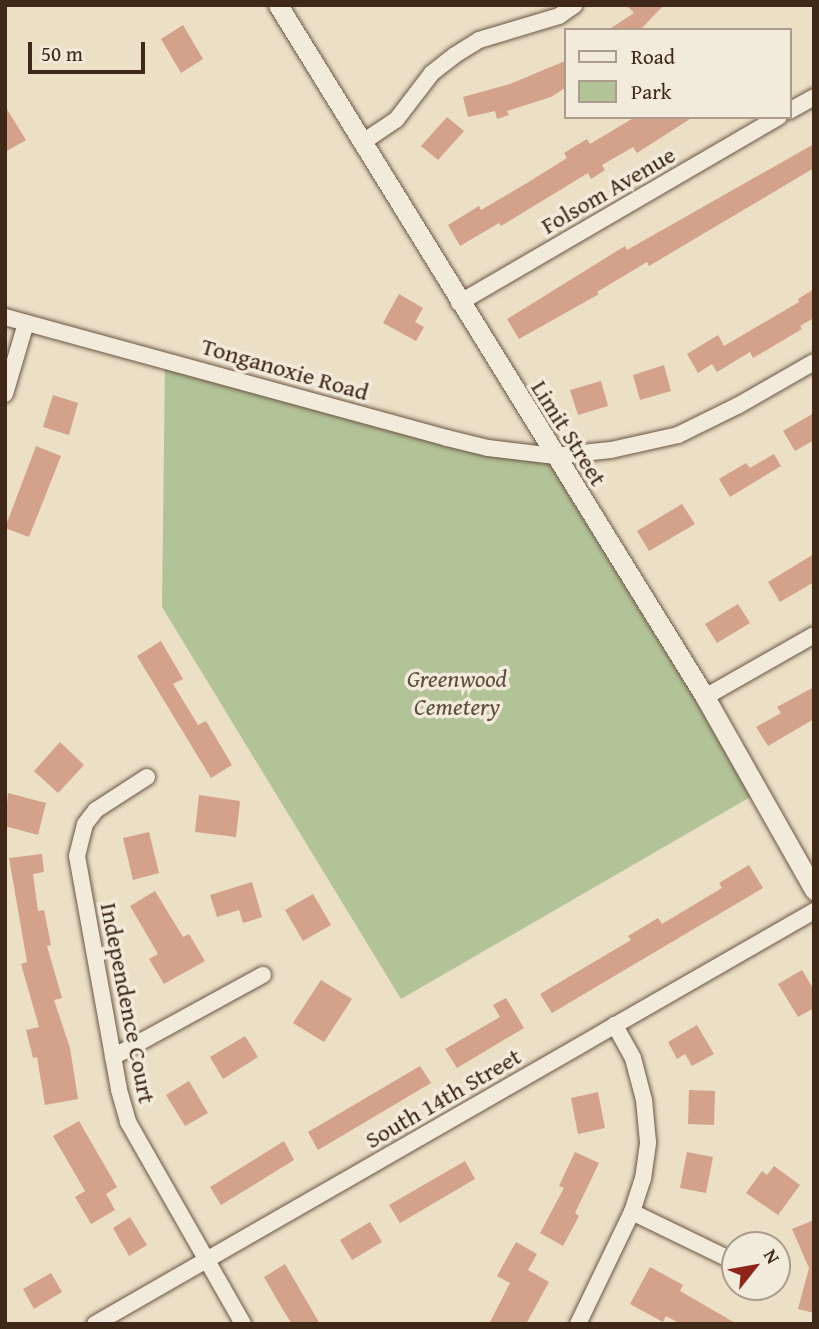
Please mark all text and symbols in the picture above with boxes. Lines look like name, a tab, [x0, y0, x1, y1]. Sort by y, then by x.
scale bar	[32, 28, 149, 72]
legend	[564, 28, 791, 119]
text: 50 m	[41, 38, 83, 69]
text: Road	[631, 41, 675, 72]
text: Park	[631, 76, 672, 107]
street label: Folsom Avenue	[536, 140, 680, 240]
street label: Tonganoxie Road	[198, 331, 372, 407]
street label: Limit Street	[525, 375, 613, 491]
park label: Greenwood Cemetery	[407, 665, 507, 721]
street label: Independence Court	[94, 900, 162, 1106]
street label: South 14th Street	[360, 1042, 526, 1154]
north arrow	[721, 1231, 791, 1301]
text: N	[757, 1244, 788, 1269]

